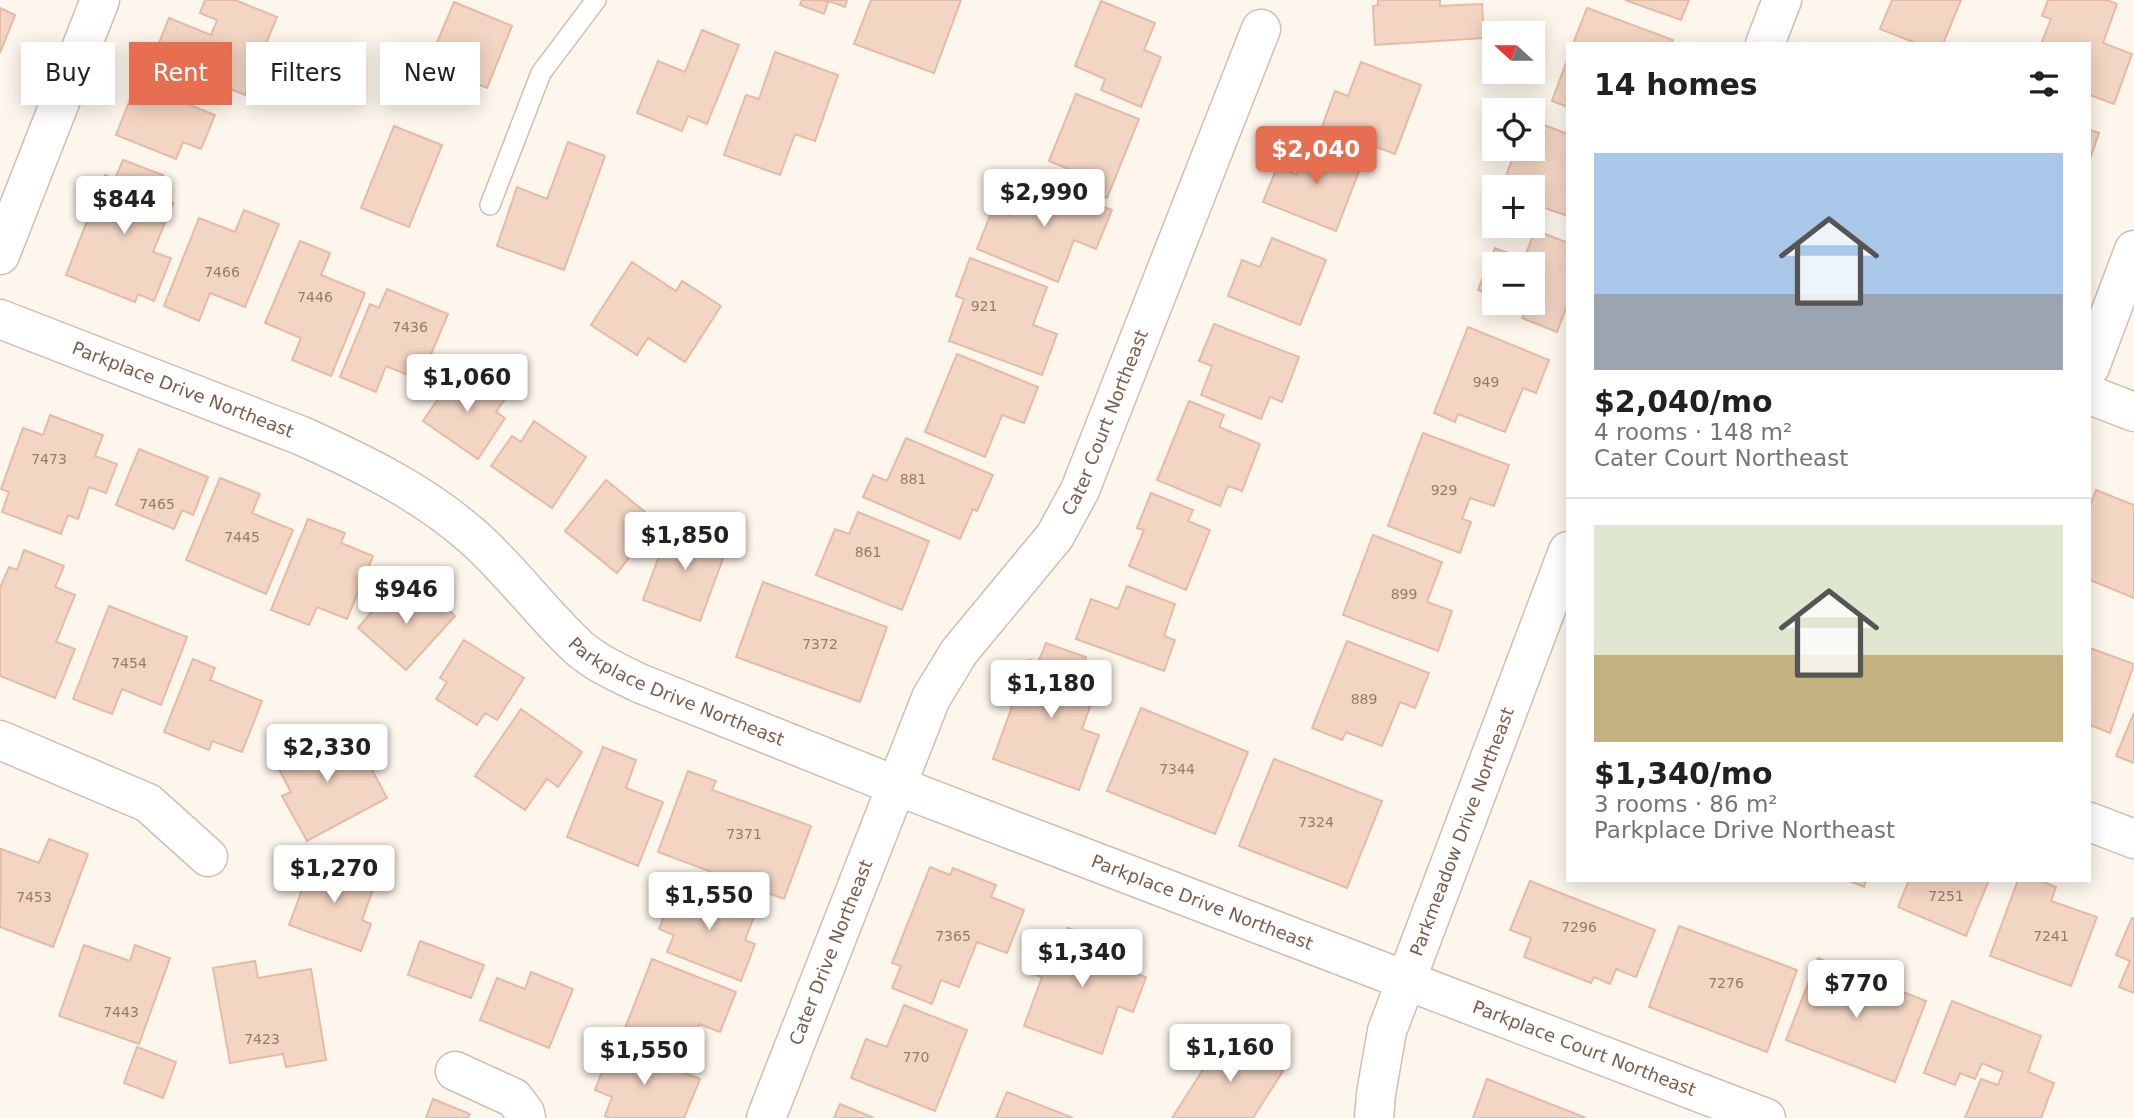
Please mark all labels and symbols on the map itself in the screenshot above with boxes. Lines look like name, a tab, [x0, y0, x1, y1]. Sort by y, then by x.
north arrow	[1482, 21, 1545, 84]
pin: $2,040	[1259, 127, 1373, 186]
pin: $2,990	[987, 170, 1101, 229]
pin: $844	[83, 176, 165, 236]
house number: 7466	[204, 264, 240, 280]
house number: 7446	[297, 289, 333, 305]
house number: 921	[971, 298, 997, 314]
house number: 7436	[392, 319, 428, 335]
street label: Cater Court Northeast	[1057, 326, 1152, 519]
street label: Parkplace Drive Northeast	[69, 337, 297, 442]
pin: $1,060	[410, 354, 524, 414]
house number: 949	[1473, 374, 1499, 390]
house number: 7473	[31, 451, 67, 467]
house number: 881	[900, 471, 926, 487]
house number: 929	[1431, 482, 1457, 498]
house number: 7465	[139, 496, 175, 512]
pin: $1,850	[628, 512, 742, 572]
house number: 7445	[224, 529, 260, 545]
house number: 861	[855, 544, 881, 560]
pin: $946	[365, 566, 447, 626]
house number: 899	[1391, 586, 1417, 602]
street label: Parkplace Drive Northeast	[564, 633, 787, 750]
house number: 7372	[802, 636, 838, 652]
house number: 7454	[111, 655, 147, 671]
pin: $1,180	[994, 660, 1108, 720]
house number: 889	[1351, 691, 1377, 707]
street label: Parkmeadow Drive Northeast	[1405, 704, 1518, 959]
pin: $2,330	[270, 724, 384, 784]
house number: 7344	[1159, 761, 1195, 777]
house number: 7324	[1298, 814, 1334, 830]
house number: 7371	[726, 826, 762, 842]
pin: $1,270	[277, 846, 391, 905]
street label: Parkplace Drive Northeast	[1088, 850, 1316, 954]
street label: Cater Drive Northeast	[785, 856, 877, 1048]
pin: $1,550	[652, 872, 766, 932]
house number: 7251	[1928, 888, 1964, 904]
house number: 7453	[16, 889, 52, 905]
house number: 7296	[1561, 919, 1597, 935]
house number: 7365	[935, 928, 971, 944]
house number: 7241	[2033, 928, 2069, 944]
pin: $1,340	[1025, 930, 1139, 989]
pin: $770	[1815, 960, 1897, 1020]
house number: 7276	[1708, 975, 1744, 991]
street label: Parkplace Court Northeast	[1470, 996, 1699, 1100]
house number: 7443	[103, 1004, 139, 1020]
pin: $1,160	[1173, 1024, 1287, 1084]
pin: $1,550	[587, 1028, 701, 1087]
house number: 7423	[244, 1031, 280, 1047]
house number: 770	[903, 1049, 929, 1065]

